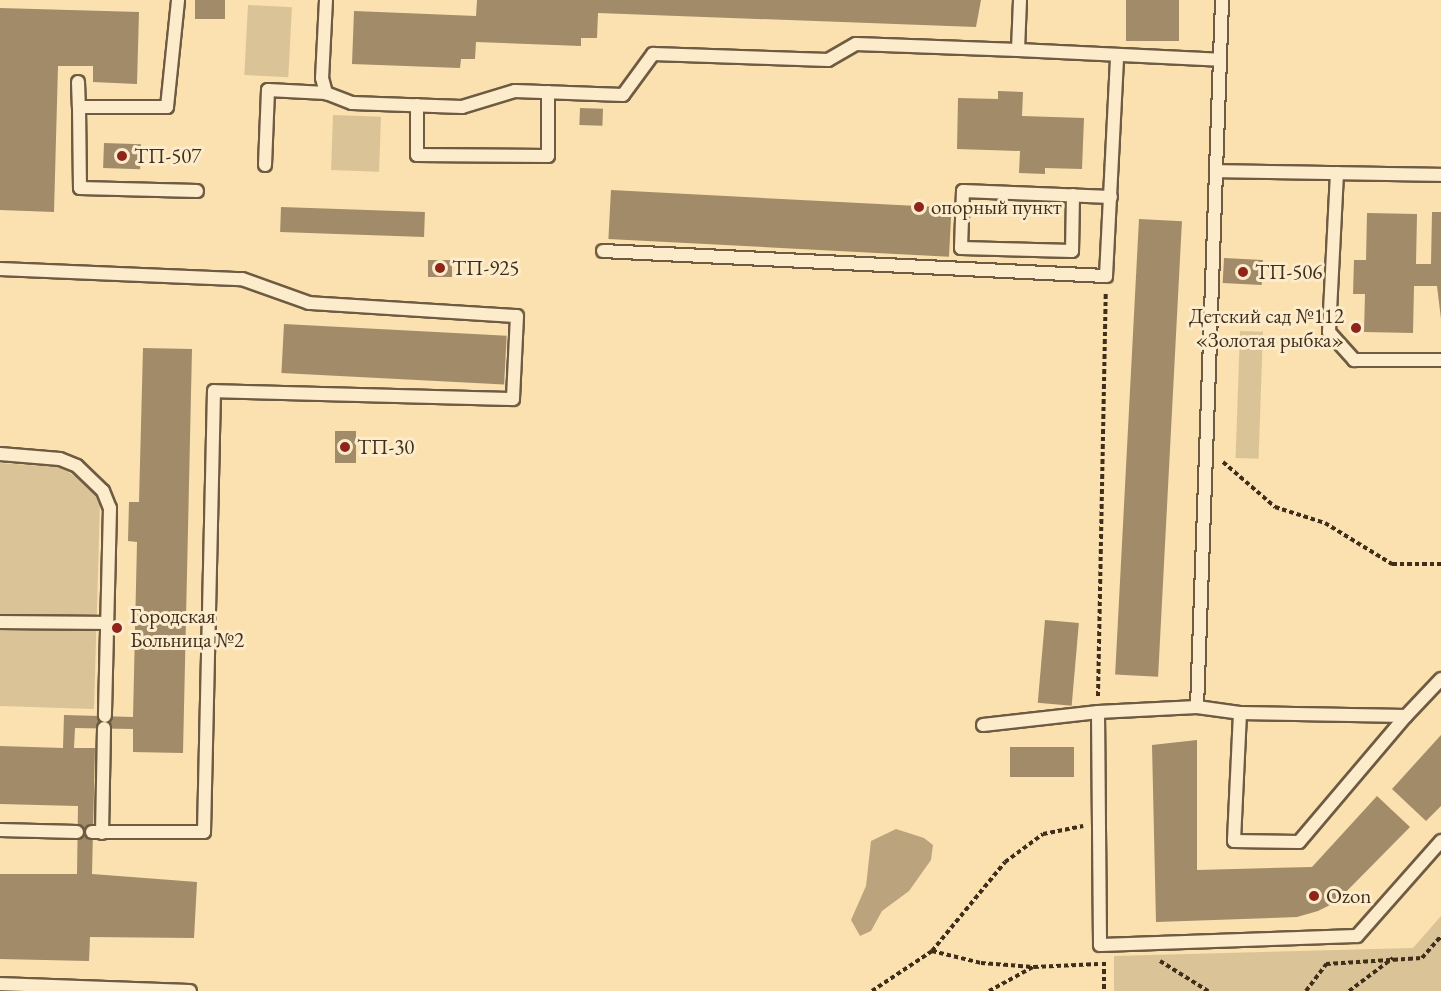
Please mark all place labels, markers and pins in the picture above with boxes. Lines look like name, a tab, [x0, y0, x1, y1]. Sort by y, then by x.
place label: ТП-507	[134, 143, 201, 169]
marker: ТП-507	[115, 149, 129, 163]
place label: опорный пункт	[931, 194, 1062, 220]
marker: опорный пункт	[912, 200, 926, 214]
place label: ТП-925	[452, 255, 519, 281]
place label: ТП-506	[1255, 259, 1322, 285]
marker: ТП-925	[433, 261, 447, 275]
marker: ТП-506	[1236, 265, 1250, 279]
place label: Детский сад №112 «Золотая рыбка»	[1189, 303, 1344, 353]
marker: Детский сад №112 «Золотая рыбка»	[1349, 321, 1363, 335]
place label: ТП-30	[357, 434, 414, 460]
marker: ТП-30	[338, 440, 352, 454]
place label: Городская Больница №2	[130, 603, 244, 653]
marker: Городская Больница №2	[108, 619, 126, 637]
place label: Ozon	[1326, 883, 1371, 909]
marker: Ozon	[1307, 889, 1321, 903]

